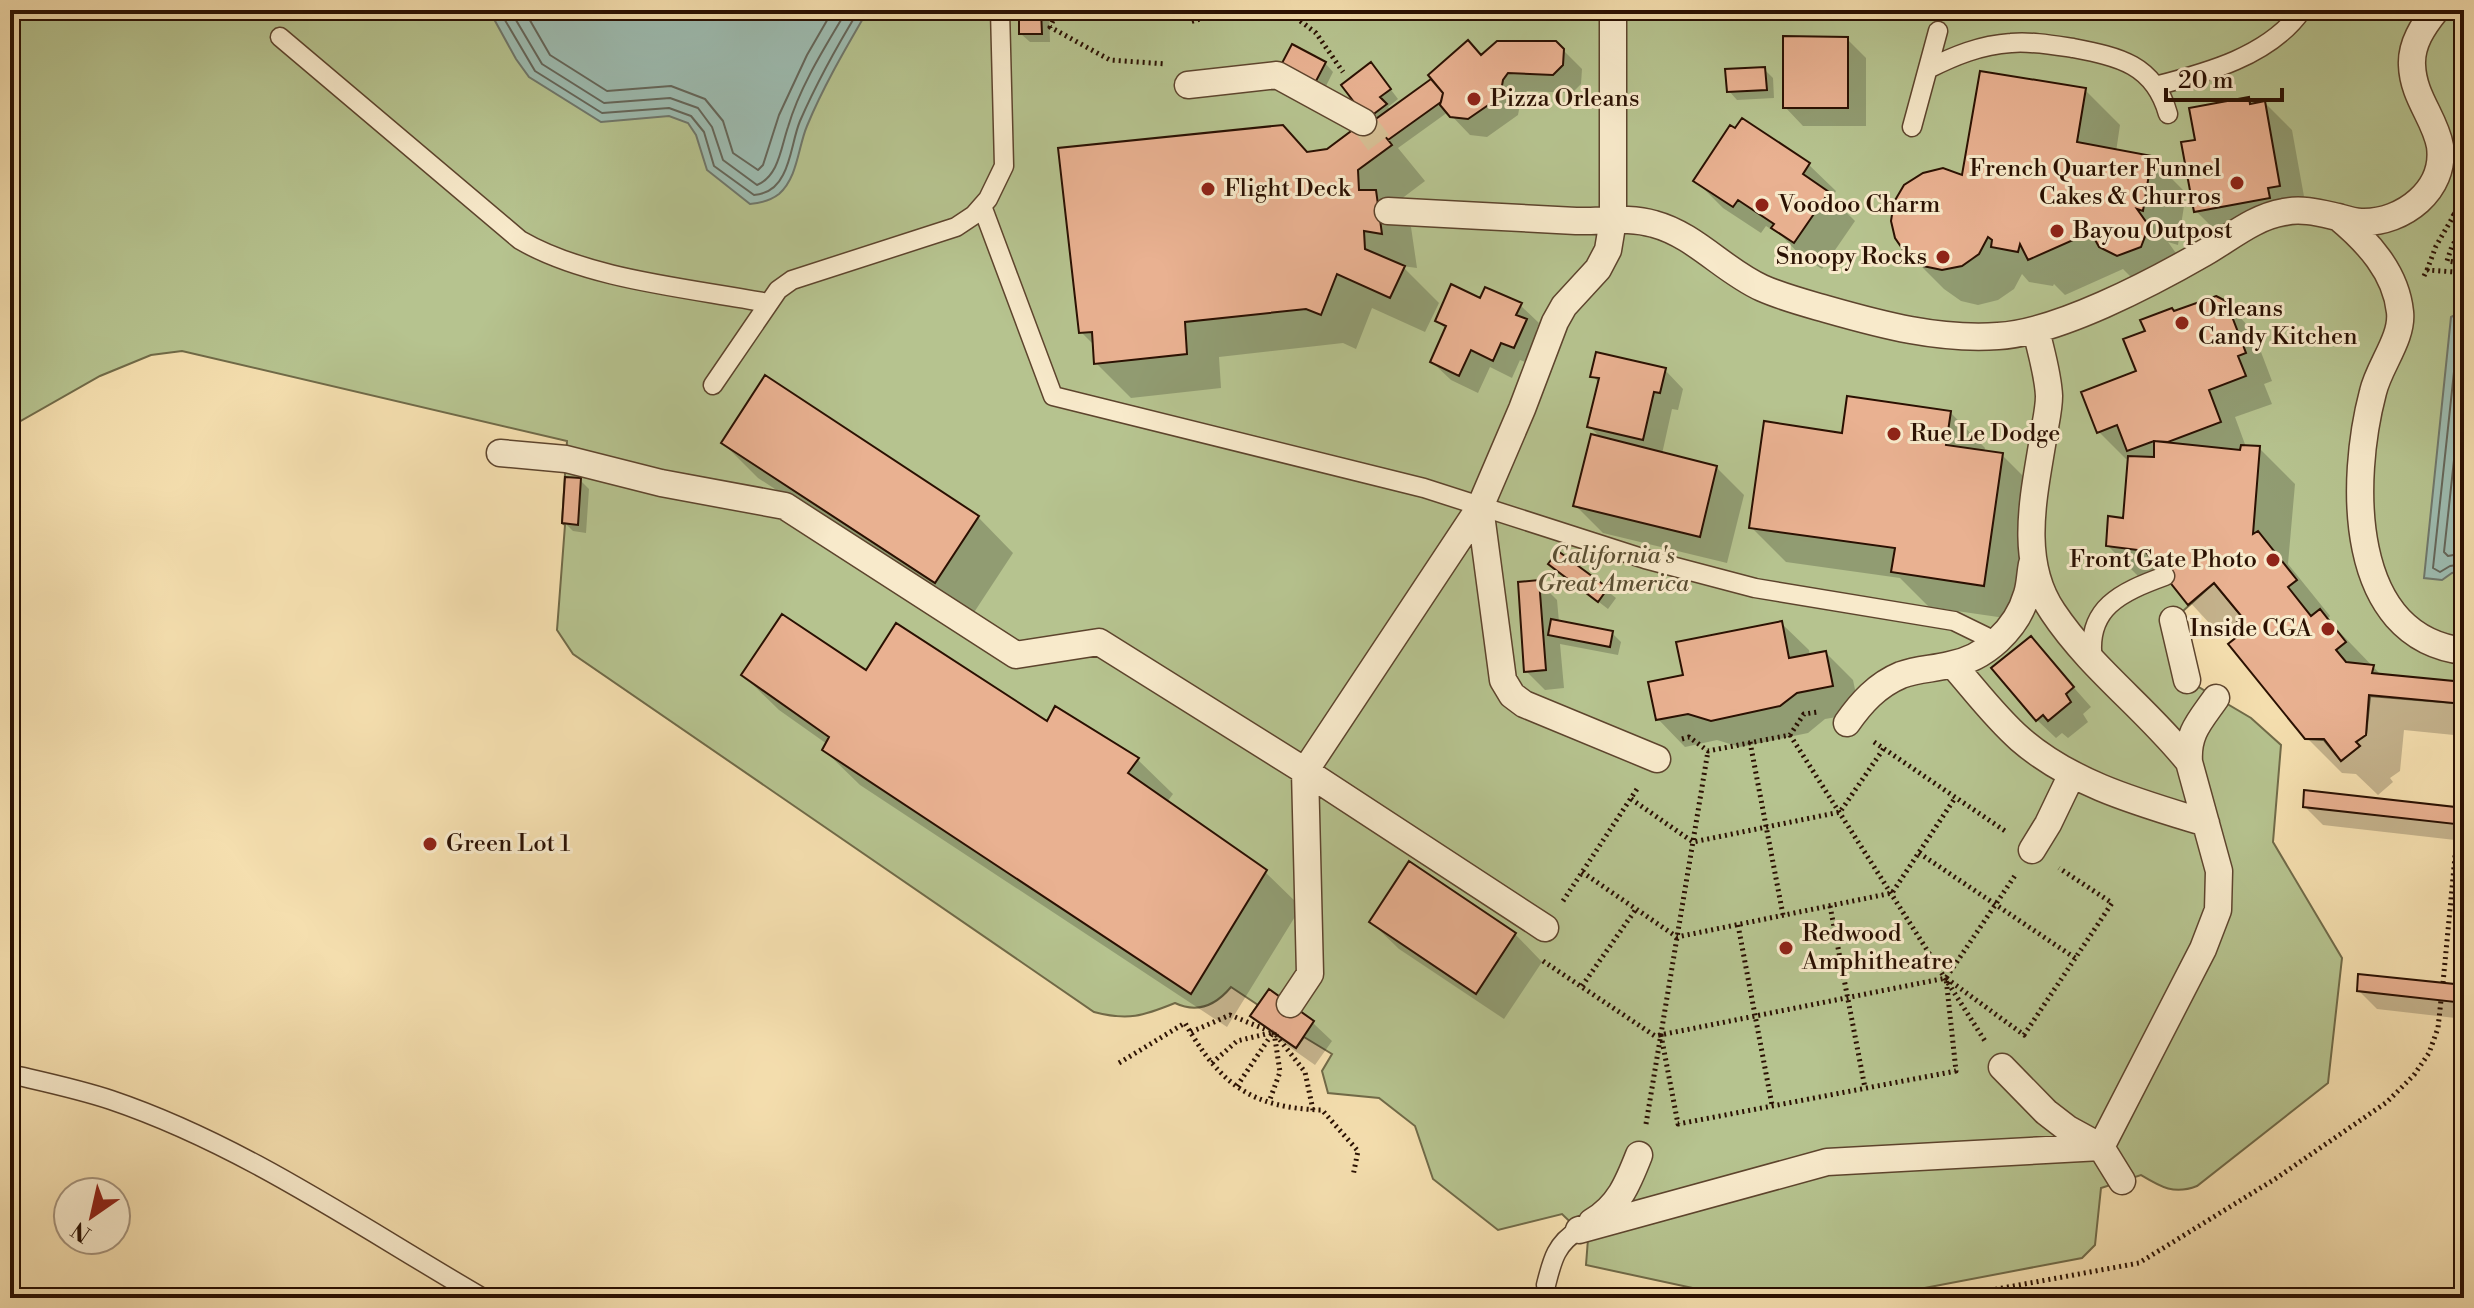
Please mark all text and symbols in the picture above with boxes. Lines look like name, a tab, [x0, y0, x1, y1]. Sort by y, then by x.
scale bar	[2166, 52, 2282, 102]
text: 20 m	[2178, 66, 2234, 96]
place label: Pizza Orleans	[1490, 84, 1639, 114]
marker: Pizza Orleans	[1465, 90, 1483, 108]
place label: French Quarter Funnel Cakes & Churros	[1969, 154, 2221, 212]
place label: Flight Deck	[1224, 174, 1352, 204]
marker: French Quarter Funnel Cakes & Churros	[2228, 174, 2246, 192]
marker: Flight Deck	[1199, 180, 1217, 198]
place label: Voodoo Charm	[1777, 190, 1940, 220]
marker: Voodoo Charm	[1753, 196, 1771, 214]
place label: Bayou Outpost	[2072, 216, 2233, 246]
marker: Bayou Outpost	[2048, 222, 2066, 240]
place label: Snoopy Rocks	[1776, 242, 1927, 272]
marker: Snoopy Rocks	[1934, 248, 1952, 266]
place label: Orleans Candy Kitchen	[2198, 294, 2357, 352]
marker: Orleans Candy Kitchen	[2173, 314, 2191, 332]
place label: Rue Le Dodge	[1910, 419, 2060, 449]
marker: Rue Le Dodge	[1885, 425, 1903, 443]
park label: California's Great America	[1537, 541, 1690, 599]
place label: Front Gate Photo	[2069, 545, 2257, 575]
marker: Front Gate Photo	[2264, 551, 2282, 569]
place label: Inside CGA	[2190, 614, 2313, 644]
marker: Inside CGA	[2319, 620, 2337, 638]
place label: Green Lot 1	[446, 829, 571, 859]
marker: Green Lot 1	[421, 835, 439, 853]
place label: Redwood Amphitheatre	[1801, 919, 1953, 977]
marker: Redwood Amphitheatre	[1777, 939, 1795, 957]
north arrow	[52, 1176, 132, 1256]
text: N	[66, 1215, 96, 1247]

